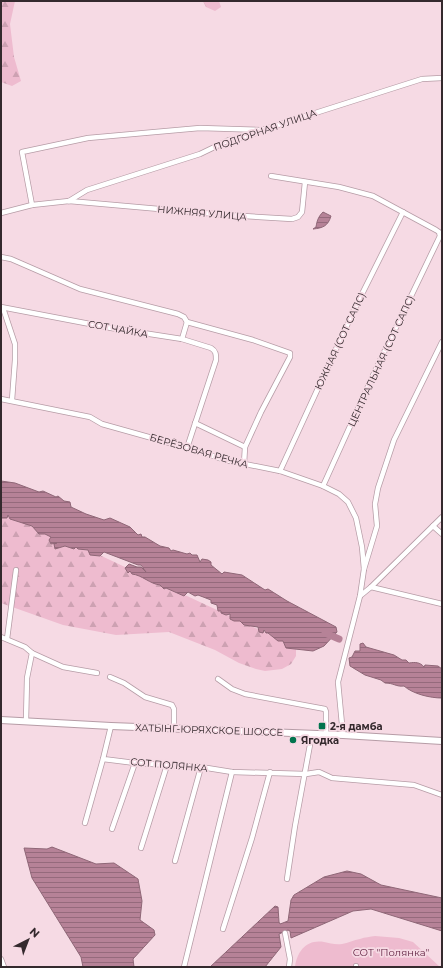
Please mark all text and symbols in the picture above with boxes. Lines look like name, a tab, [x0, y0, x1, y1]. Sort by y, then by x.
street label: ПОДГОРНАЯ УЛИЦА	[212, 106, 319, 154]
street label: НИЖНЯЯ УЛИЦА	[157, 203, 248, 223]
street label: ЮЖНАЯ (СОТ САПС)	[312, 290, 368, 392]
street label: ЦЕНТРАЛЬНАЯ (СОТ САПС)	[345, 293, 417, 429]
street label: СОТ ЧАЙКА	[87, 317, 150, 341]
street label: БЕРЁЗОВАЯ РЕЧКА	[148, 431, 250, 471]
place label: 2-я дамба	[330, 720, 382, 733]
street label: ХАТЫНГ-ЮРЯХСКОЕ ШОССЕ	[135, 721, 284, 739]
marker: 2-я дамба	[317, 721, 327, 731]
place label: Ягодка	[301, 734, 339, 747]
marker: Ягодка	[288, 735, 298, 745]
street label: СОТ ПОЛЯНКА	[130, 755, 209, 775]
north arrow	[8, 920, 48, 960]
text: N	[27, 924, 43, 941]
park label: СОТ "Полянка"	[353, 946, 429, 959]

